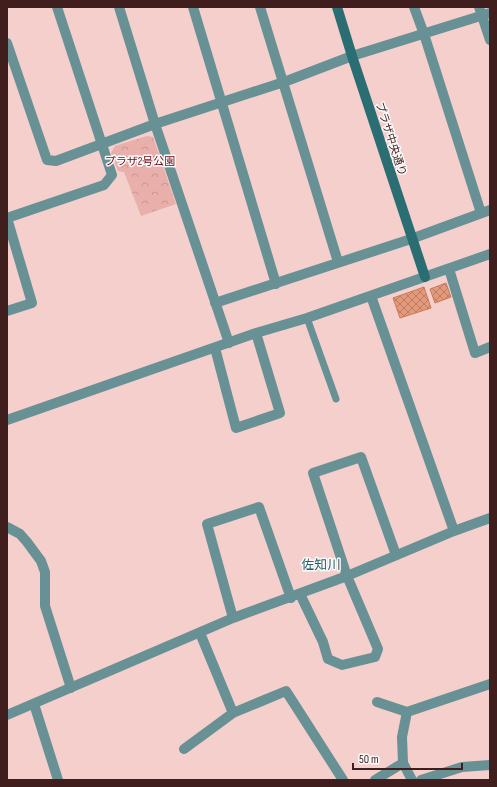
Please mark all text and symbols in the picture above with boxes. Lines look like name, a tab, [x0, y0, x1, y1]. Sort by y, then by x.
street label: プラザ中央通り	[373, 100, 409, 178]
park label: プラザ2号公園	[105, 155, 175, 168]
district label: 佐知川	[301, 557, 341, 573]
scale bar	[353, 745, 462, 771]
text: 50 m	[359, 752, 379, 767]

